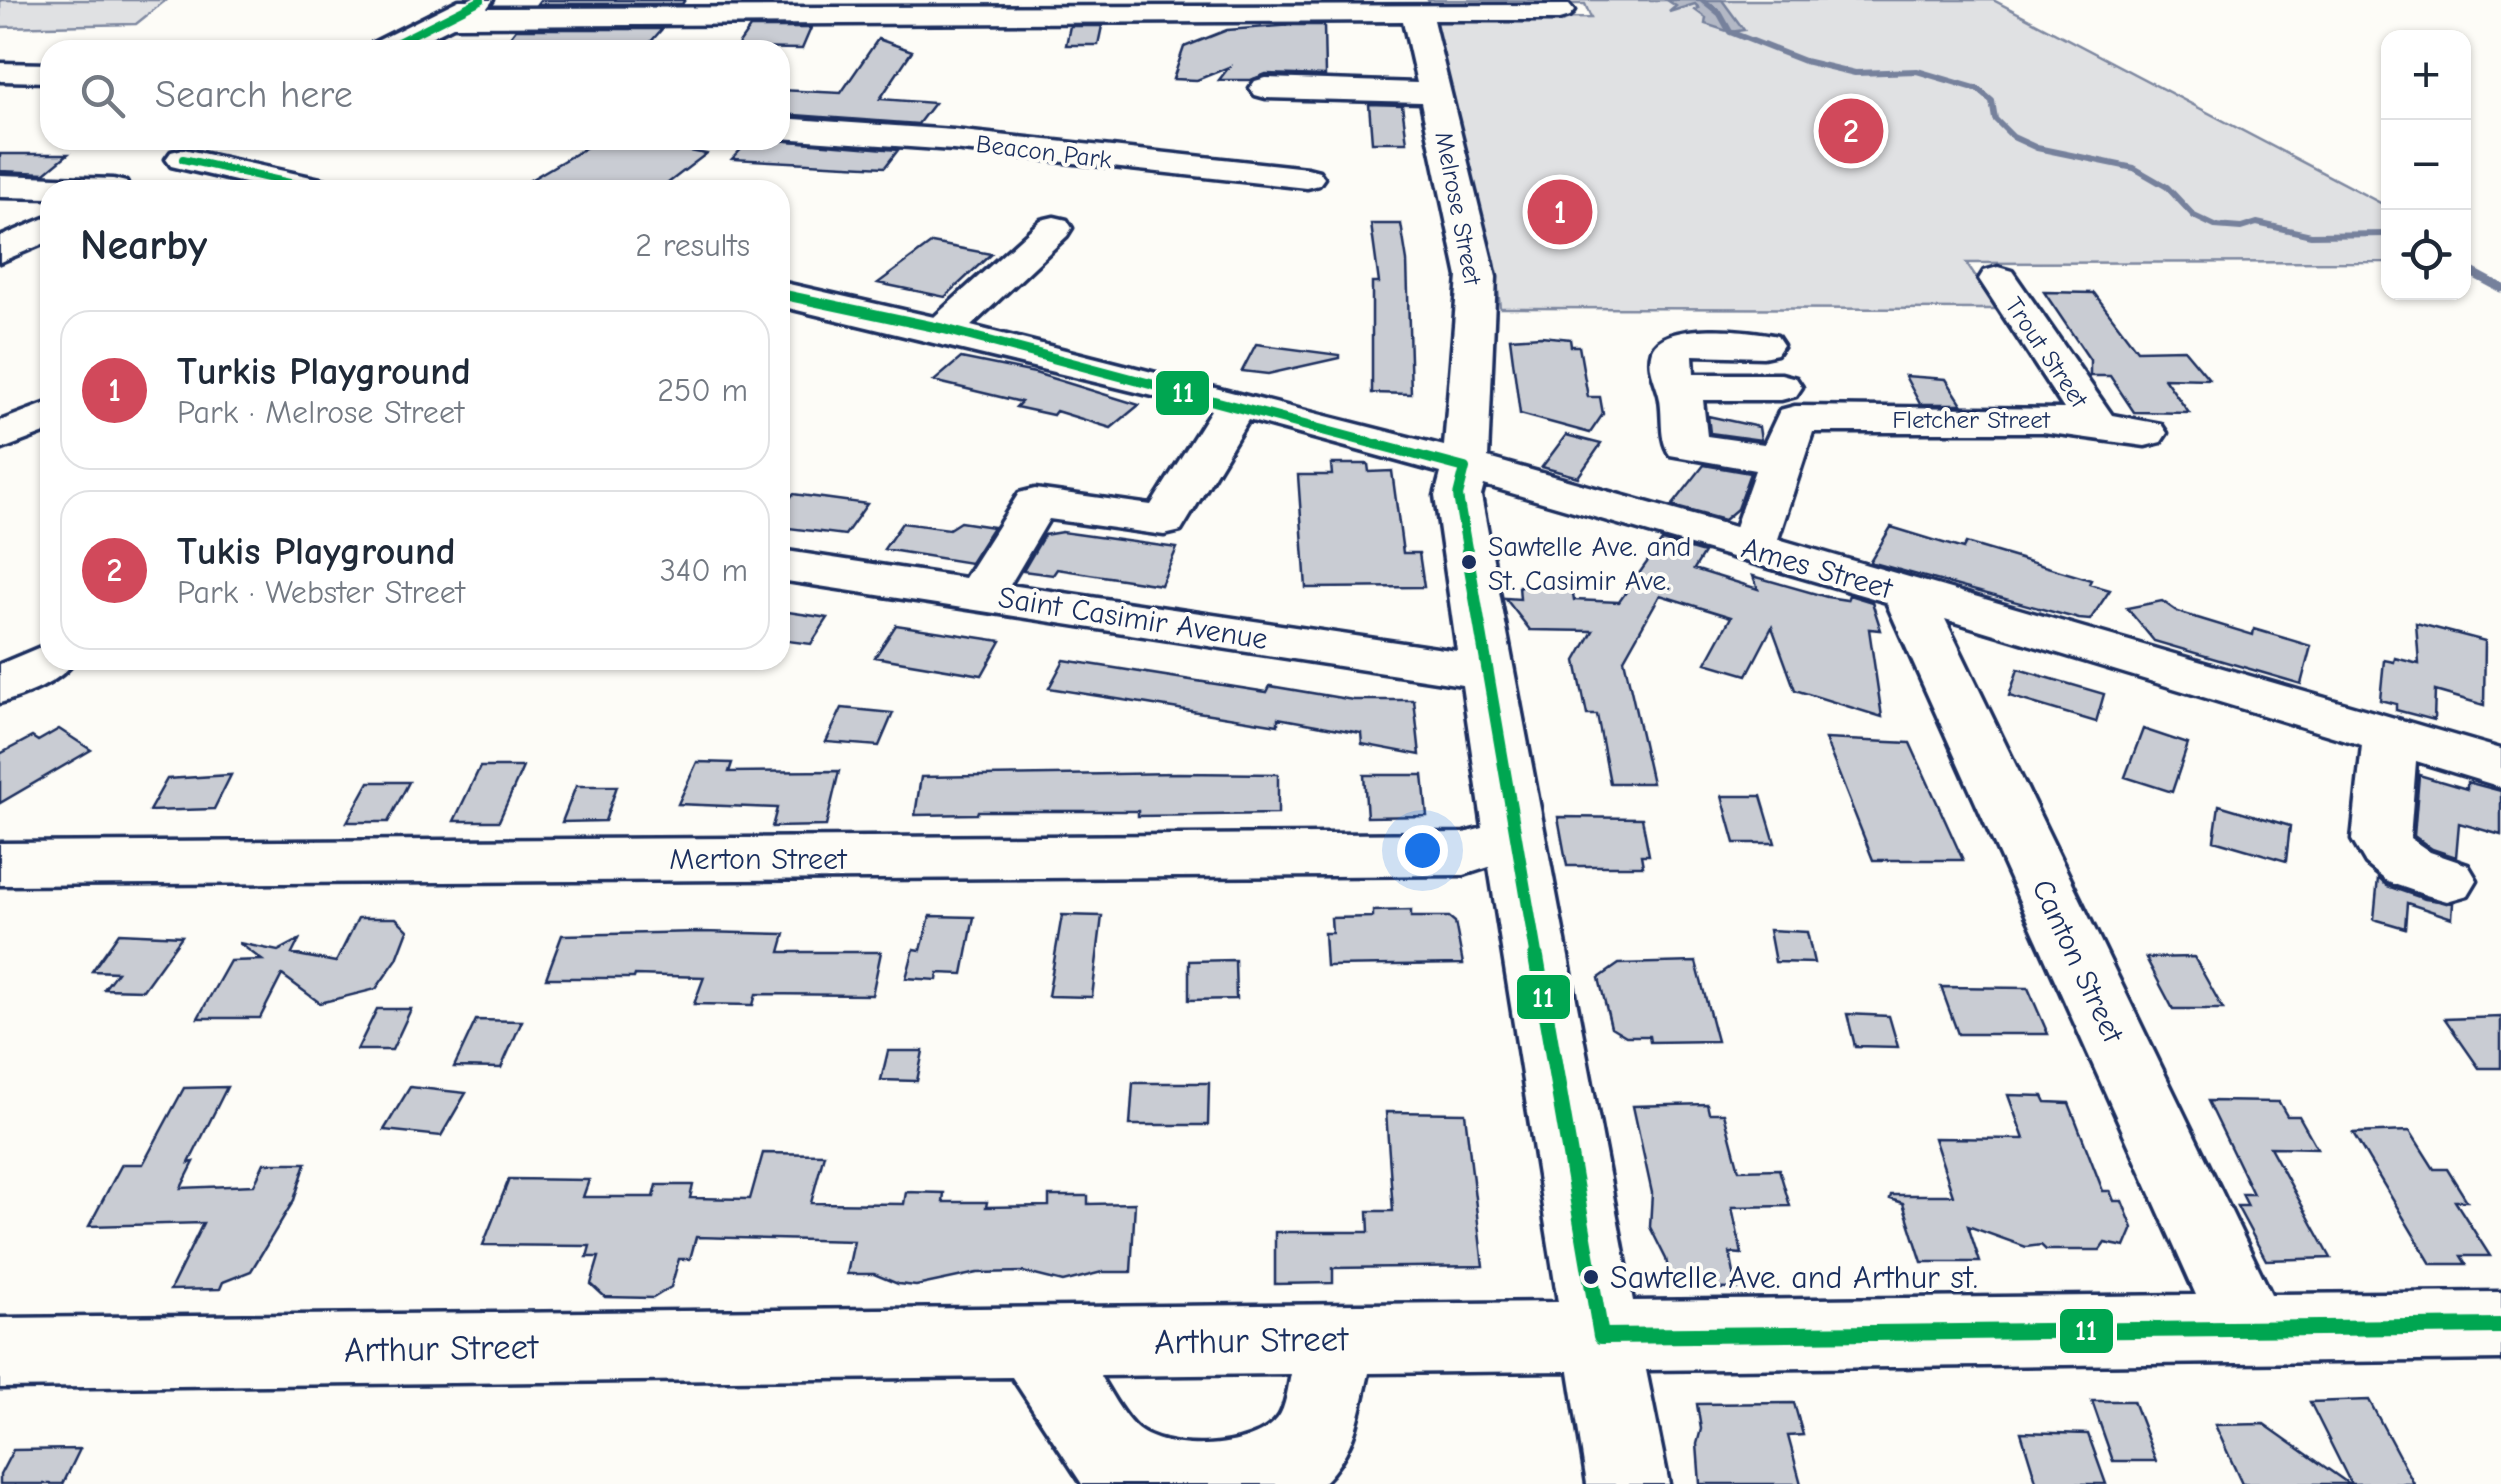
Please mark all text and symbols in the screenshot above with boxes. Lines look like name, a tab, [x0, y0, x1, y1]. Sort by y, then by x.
map controls	[2381, 30, 2471, 300]
button: +	[2381, 30, 2471, 120]
search box	[40, 40, 790, 150]
icon: search	[75, 68, 130, 123]
text: Search here	[155, 73, 353, 117]
pin: 2	[1818, 94, 1884, 168]
button: −	[2381, 120, 2471, 210]
street label: Beacon Park	[975, 129, 1113, 174]
street label: Melrose Street	[1429, 129, 1488, 288]
pin: 1	[1528, 174, 1592, 250]
button: locate	[2381, 210, 2471, 300]
text: Nearby	[80, 221, 207, 270]
text: 2 results	[635, 227, 750, 264]
street label: Trout Street	[1999, 292, 2094, 414]
text: Turkis Playground	[177, 350, 471, 394]
line badge: 11	[1154, 369, 1211, 417]
text: 1	[108, 372, 121, 409]
text: 250 m	[657, 372, 748, 409]
text: 11	[1172, 377, 1194, 409]
text: Park · Melrose Street	[177, 394, 464, 431]
street label: Fletcher Street	[1892, 405, 2051, 434]
text: Tukis Playground	[177, 530, 455, 574]
street label: Ames Street	[1738, 530, 1897, 607]
place label: Sawtelle Ave. and St. Casimir Ave.	[1488, 531, 1691, 597]
text: 2	[107, 552, 122, 589]
text: 340 m	[660, 552, 748, 589]
marker: Sawtelle Ave. and St. Casimir Ave.	[1459, 552, 1479, 572]
text: Park · Webster Street	[177, 574, 465, 611]
street label: Saint Casimir Avenue	[996, 580, 1270, 657]
your location	[1397, 825, 1448, 876]
street label: Merton Street	[669, 842, 848, 877]
street label: Canton Street	[2025, 874, 2131, 1050]
line badge: 11	[1515, 973, 1572, 1021]
text: 11	[1532, 982, 1554, 1014]
place label: Sawtelle Ave. and Arthur st.	[1610, 1259, 1978, 1296]
marker: Sawtelle Ave. and Arthur st.	[1581, 1267, 1601, 1287]
line badge: 11	[2058, 1307, 2115, 1355]
text: 11	[2075, 1315, 2097, 1347]
street label: Arthur Street	[1154, 1318, 1349, 1363]
street label: Arthur Street	[344, 1326, 539, 1371]

